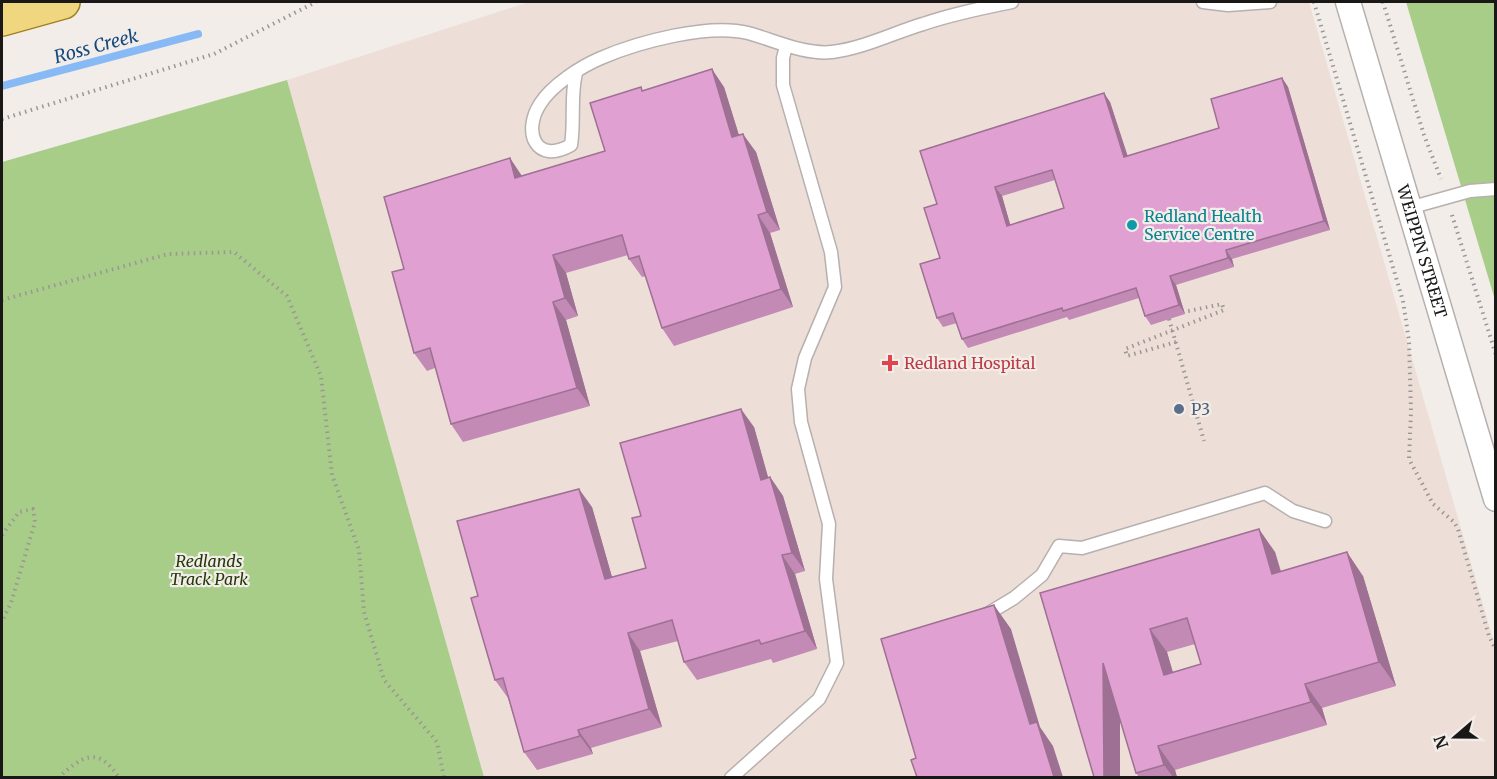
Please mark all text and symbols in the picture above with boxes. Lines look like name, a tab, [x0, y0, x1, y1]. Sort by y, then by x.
water label: Ross Creek	[51, 24, 141, 68]
street label: WEIPPIN STREET	[1393, 181, 1451, 320]
place label: Redland Health Service Centre	[1144, 206, 1262, 244]
marker: Redland Health Service Centre	[1125, 218, 1139, 232]
place label: Redland Hospital	[904, 353, 1035, 373]
marker: Redland Hospital	[881, 354, 899, 372]
place label: P3	[1191, 399, 1210, 419]
marker: P3	[1172, 402, 1186, 416]
park label: Redlands Track Park	[170, 551, 248, 589]
north arrow	[1425, 707, 1485, 767]
text: N	[1429, 732, 1452, 751]

